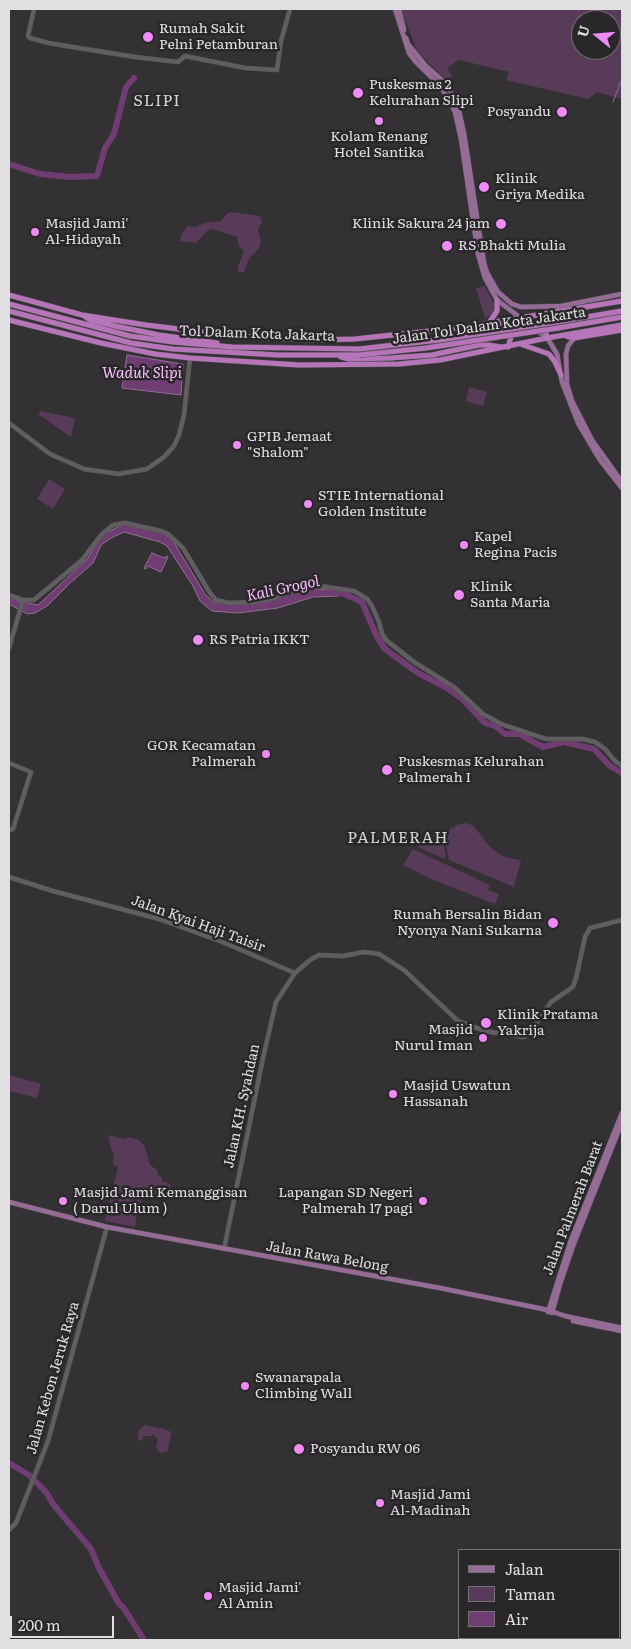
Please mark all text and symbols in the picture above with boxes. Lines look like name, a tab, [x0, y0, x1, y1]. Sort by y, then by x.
north arrow	[571, 10, 621, 60]
place label: Rumah Sakit Pelni Petamburan	[159, 21, 278, 54]
text: U	[571, 23, 594, 39]
marker: Rumah Sakit Pelni Petamburan	[141, 30, 155, 44]
place label: Puskesmas 2 Kelurahan Slipi	[369, 77, 474, 110]
marker: Puskesmas 2 Kelurahan Slipi	[351, 86, 365, 100]
district label: SLIPI	[133, 91, 181, 111]
place label: Posyandu	[487, 104, 551, 120]
marker: Posyandu	[555, 105, 569, 119]
marker: Kolam Renang Hotel Santika	[373, 115, 385, 127]
place label: Kolam Renang Hotel Santika	[330, 129, 428, 162]
place label: Klinik Griya Medika	[495, 171, 585, 203]
marker: Klinik Griya Medika	[477, 180, 491, 194]
place label: Masjid Jami' Al-Hidayah	[45, 216, 129, 248]
place label: Klinik Sakura 24 jam	[352, 216, 490, 232]
marker: Klinik Sakura 24 jam	[494, 217, 508, 231]
marker: Masjid Jami' Al-Hidayah	[29, 226, 41, 238]
place label: RS Bhakti Mulia	[458, 238, 566, 254]
marker: RS Bhakti Mulia	[440, 239, 454, 253]
street label: Jalan Tol Dalam Kota Jakarta	[391, 304, 587, 348]
street label: Tol Dalam Kota Jakarta	[179, 323, 335, 345]
water label: Waduk Slipi	[102, 365, 182, 383]
place label: GPIB Jemaat "Shalom"	[247, 429, 332, 462]
marker: GPIB Jemaat "Shalom"	[231, 439, 243, 451]
place label: STIE International Golden Institute	[318, 488, 444, 520]
marker: STIE International Golden Institute	[302, 498, 314, 510]
place label: Kapel Regina Pacis	[474, 529, 557, 562]
marker: Kapel Regina Pacis	[458, 539, 470, 551]
water label: Kali Grogol	[245, 573, 321, 605]
place label: Klinik Santa Maria	[470, 579, 550, 612]
marker: Klinik Santa Maria	[452, 588, 466, 602]
place label: RS Patria IKKT	[209, 632, 310, 648]
marker: RS Patria IKKT	[191, 633, 205, 647]
place label: GOR Kecamatan Palmerah	[147, 738, 256, 770]
marker: GOR Kecamatan Palmerah	[260, 748, 272, 760]
place label: Puskesmas Kelurahan Palmerah I	[398, 754, 544, 786]
marker: Puskesmas Kelurahan Palmerah I	[380, 763, 394, 777]
district label: PALMERAH	[346, 828, 450, 848]
street label: Jalan Kyai Haji Taisir	[129, 892, 267, 956]
place label: Rumah Bersalin Bidan Nyonya Nani Sukarna	[393, 907, 542, 940]
marker: Rumah Bersalin Bidan Nyonya Nani Sukarna	[546, 916, 560, 930]
place label: Klinik Pratama Yakrija	[497, 1007, 598, 1040]
marker: Klinik Pratama Yakrija	[479, 1016, 493, 1030]
place label: Masjid Nurul Iman	[394, 1022, 473, 1054]
marker: Masjid Nurul Iman	[477, 1032, 489, 1044]
street label: Jalan KH. Syahdan	[221, 1042, 263, 1170]
place label: Masjid Uswatun Hassanah	[403, 1078, 511, 1110]
marker: Masjid Uswatun Hassanah	[387, 1088, 399, 1100]
street label: Jalan Palmerah Barat	[540, 1138, 606, 1278]
place label: Masjid Jami Kemanggisan ( Darul Ulum )	[73, 1185, 247, 1218]
place label: Lapangan SD Negeri Palmerah 17 pagi	[278, 1185, 413, 1218]
marker: Masjid Jami Kemanggisan ( Darul Ulum )	[57, 1195, 69, 1207]
marker: Lapangan SD Negeri Palmerah 17 pagi	[417, 1195, 429, 1207]
street label: Jalan Rawa Belong	[264, 1238, 390, 1276]
street label: Jalan Kebon Jeruk Raya	[23, 1300, 83, 1456]
place label: Swanarapala Climbing Wall	[255, 1370, 352, 1402]
marker: Swanarapala Climbing Wall	[239, 1380, 251, 1392]
place label: Posyandu RW 06	[310, 1441, 420, 1457]
marker: Posyandu RW 06	[292, 1442, 306, 1456]
place label: Masjid Jami Al-Madinah	[390, 1487, 471, 1520]
marker: Masjid Jami Al-Madinah	[374, 1497, 386, 1509]
legend	[458, 1549, 621, 1639]
text: Jalan	[505, 1557, 544, 1580]
place label: Masjid Jami' Al Amin	[218, 1580, 302, 1612]
text: Taman	[505, 1582, 555, 1605]
marker: Masjid Jami' Al Amin	[202, 1590, 214, 1602]
scale bar	[12, 1606, 116, 1638]
text: Air	[505, 1607, 528, 1630]
text: 200 m	[18, 1613, 61, 1636]

